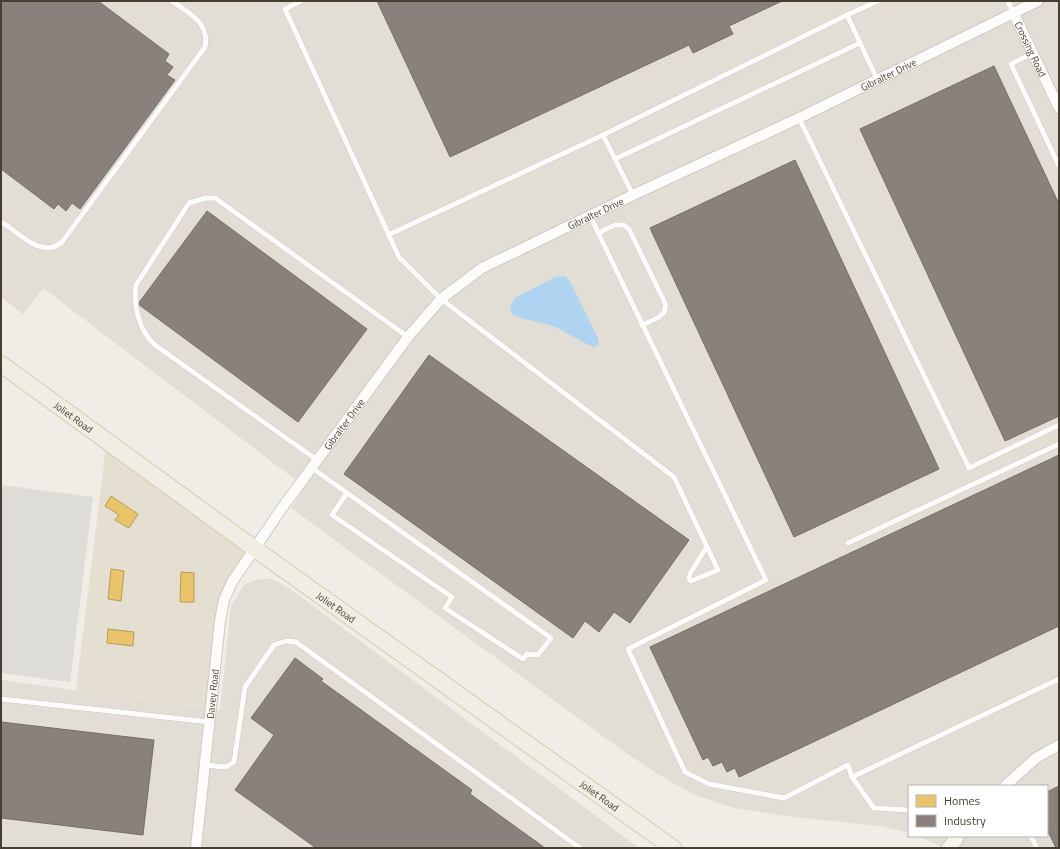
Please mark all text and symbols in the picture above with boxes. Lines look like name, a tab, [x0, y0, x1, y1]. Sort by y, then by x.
street label: Crossing Road	[1011, 19, 1050, 79]
street label: Gibralter Drive	[858, 54, 919, 94]
street label: Gibralter Drive	[565, 193, 626, 233]
street label: Gibralter Drive	[320, 395, 368, 453]
street label: Joliet Road	[51, 398, 96, 436]
street label: Joliet Road	[313, 588, 359, 626]
street label: Davey Road	[202, 668, 222, 719]
street label: Joliet Road	[577, 776, 622, 815]
legend	[908, 785, 1048, 837]
text: Homes	[944, 791, 980, 810]
text: Industry	[944, 811, 986, 830]

